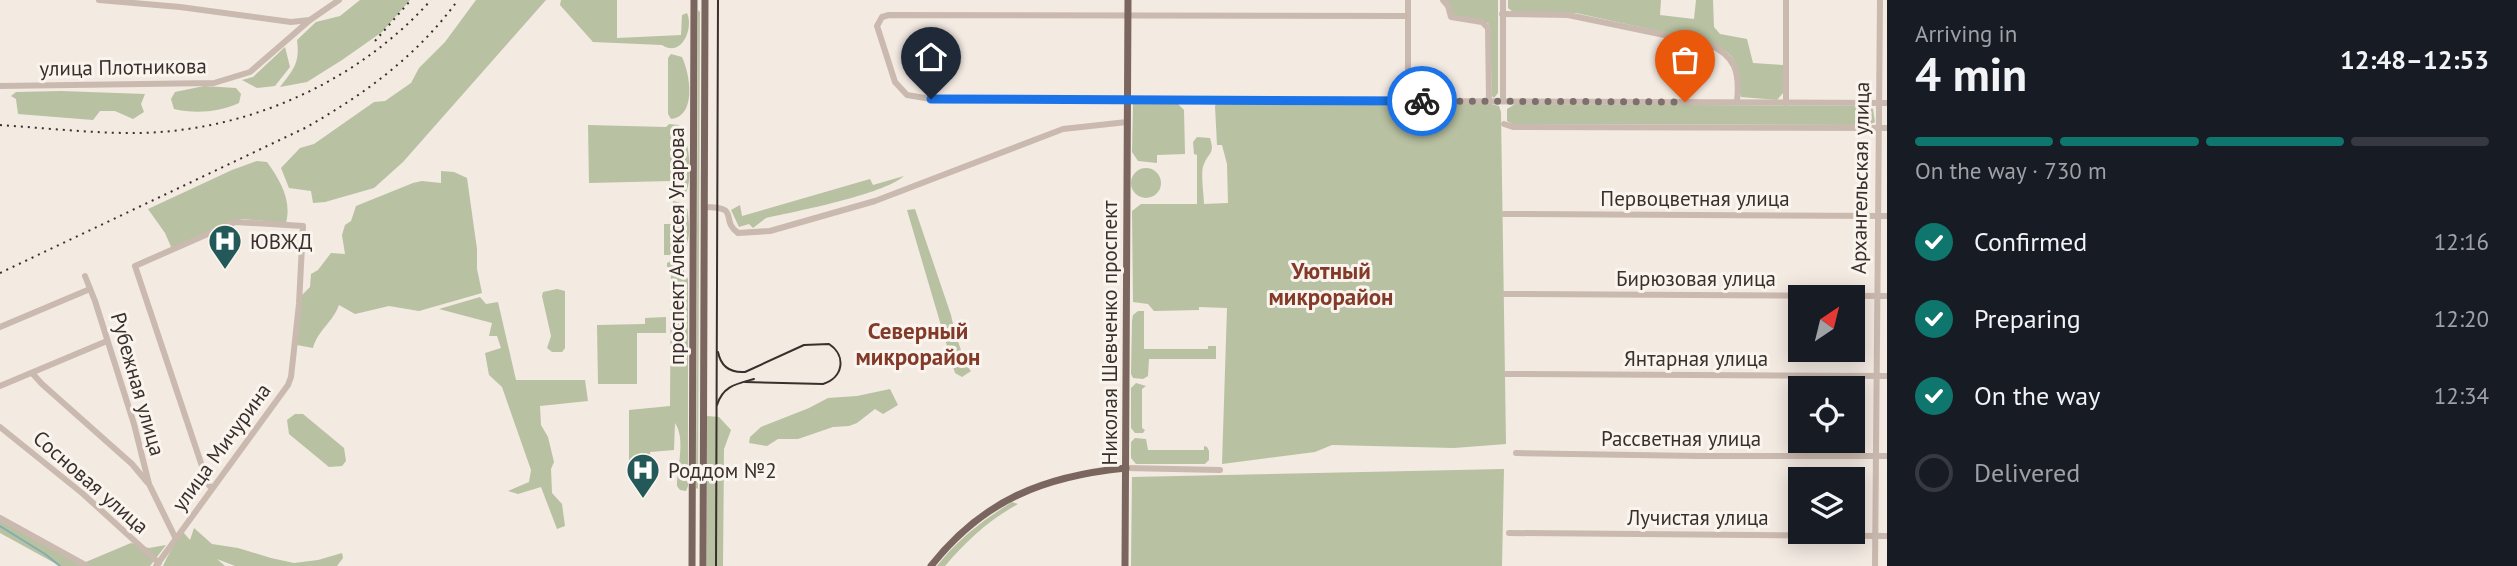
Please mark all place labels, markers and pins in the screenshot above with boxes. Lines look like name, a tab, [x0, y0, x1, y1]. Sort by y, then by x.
pin	[901, 27, 961, 99]
pin	[1655, 30, 1715, 102]
hospital icon: ЮВЖД	[206, 222, 244, 271]
place label: ЮВЖД	[250, 228, 313, 255]
hospital icon: Роддом №2	[624, 451, 662, 500]
place label: Роддом №2	[668, 457, 777, 484]

